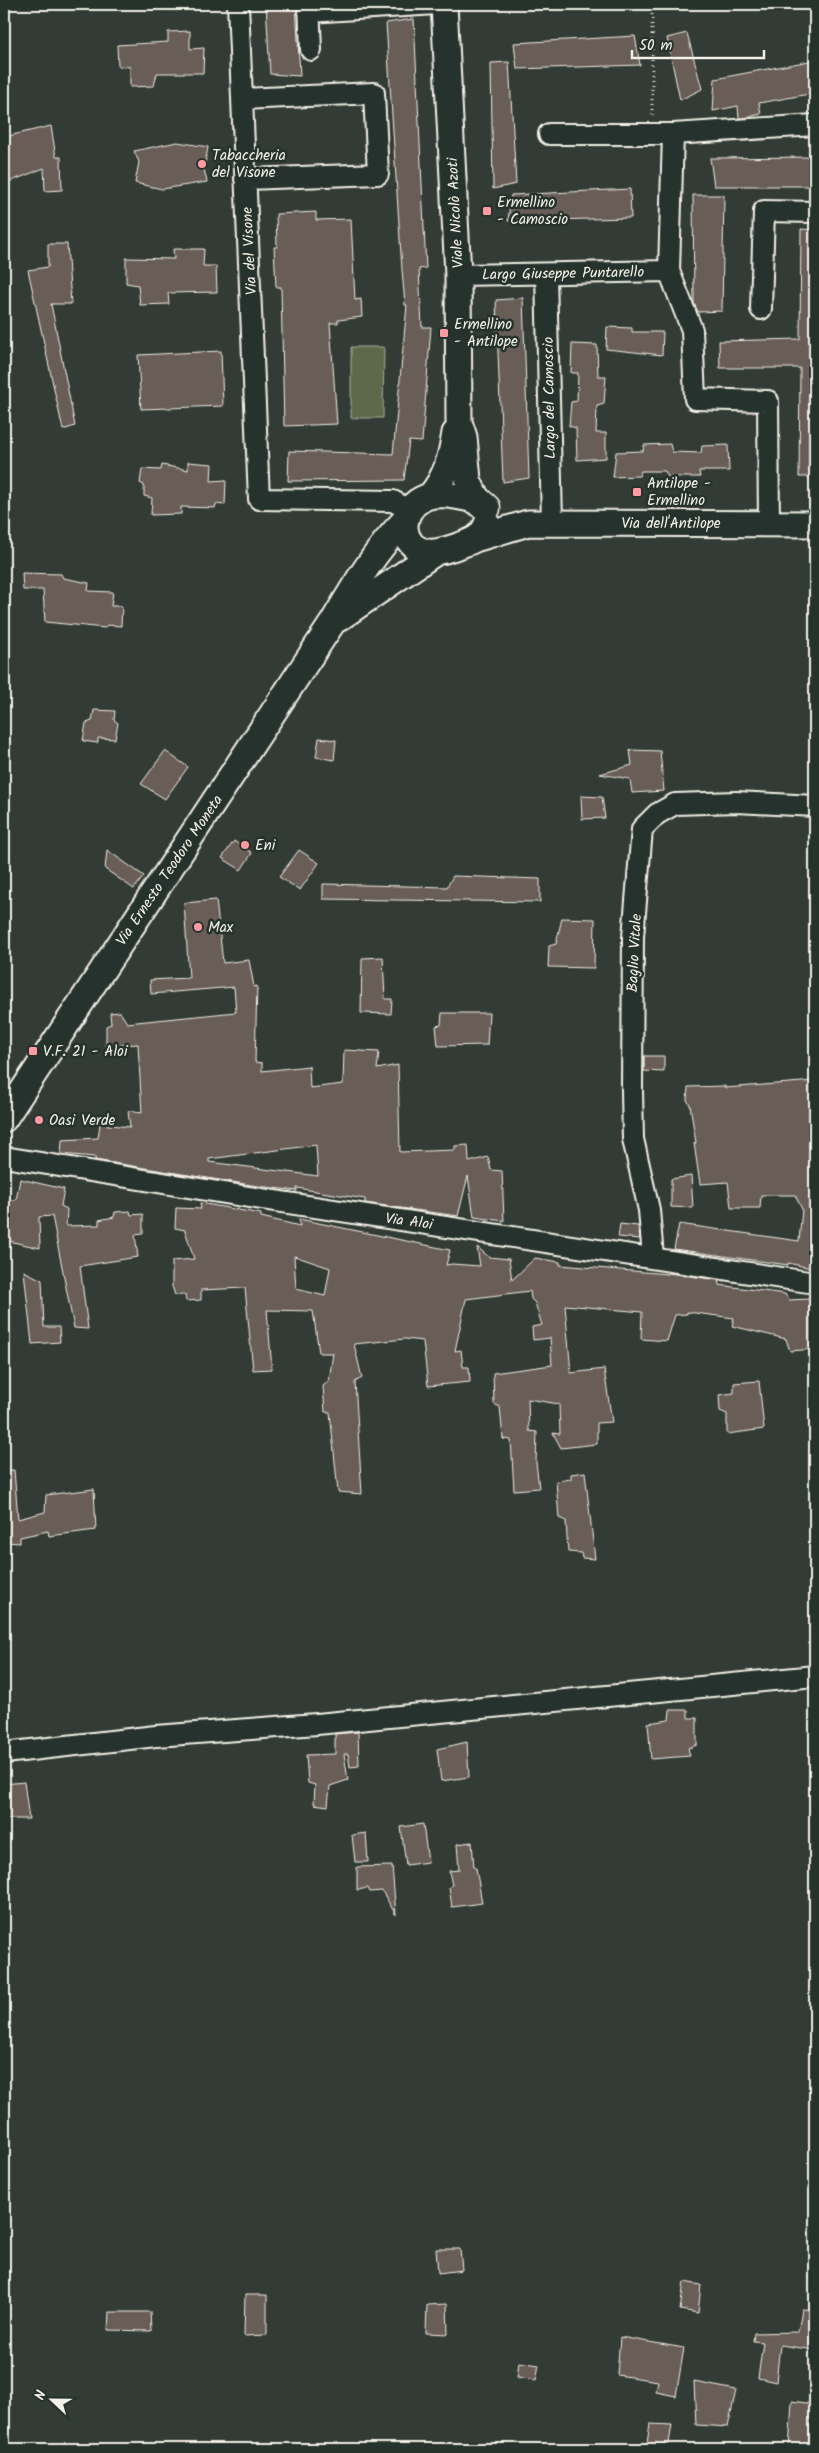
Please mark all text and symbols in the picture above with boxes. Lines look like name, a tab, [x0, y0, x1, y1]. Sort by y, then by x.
scale bar	[632, 28, 764, 60]
text: 50 m	[639, 34, 673, 58]
place label: Tabaccheria del Visone	[212, 144, 286, 185]
street label: Viale Nicolò Azoti	[441, 156, 471, 269]
marker: Tabaccheria del Visone	[196, 158, 208, 170]
place label: Ermellino - Camoscio	[497, 191, 568, 232]
marker: Ermellino - Camoscio	[481, 205, 493, 217]
street label: Via del Visone	[236, 206, 264, 296]
street label: Largo Giuseppe Puntarello	[482, 261, 645, 287]
place label: Ermellino - Antilope	[454, 313, 518, 354]
marker: Ermellino - Antilope	[438, 327, 450, 339]
street label: Largo del Camoscio	[537, 336, 563, 459]
place label: Antilope - Ermellino	[647, 472, 711, 513]
marker: Antilope - Ermellino	[631, 486, 643, 498]
street label: Via dell'Antilope	[621, 512, 721, 536]
street label: Via Ernesto Teodoro Moneta	[110, 790, 230, 951]
place label: Eni	[255, 834, 277, 858]
marker: Eni	[239, 839, 251, 851]
street label: Baglio Vitale	[621, 913, 649, 993]
place label: Max	[208, 916, 234, 940]
marker: Max	[192, 921, 204, 933]
place label: V.F. 21 - Aloi	[43, 1040, 129, 1064]
marker: V.F. 21 - Aloi	[27, 1045, 39, 1057]
place label: Oasi Verde	[49, 1109, 115, 1133]
marker: Oasi Verde	[33, 1114, 45, 1126]
street label: Via Aloi	[384, 1207, 436, 1237]
north arrow	[28, 2376, 78, 2426]
text: N	[29, 2387, 53, 2404]

